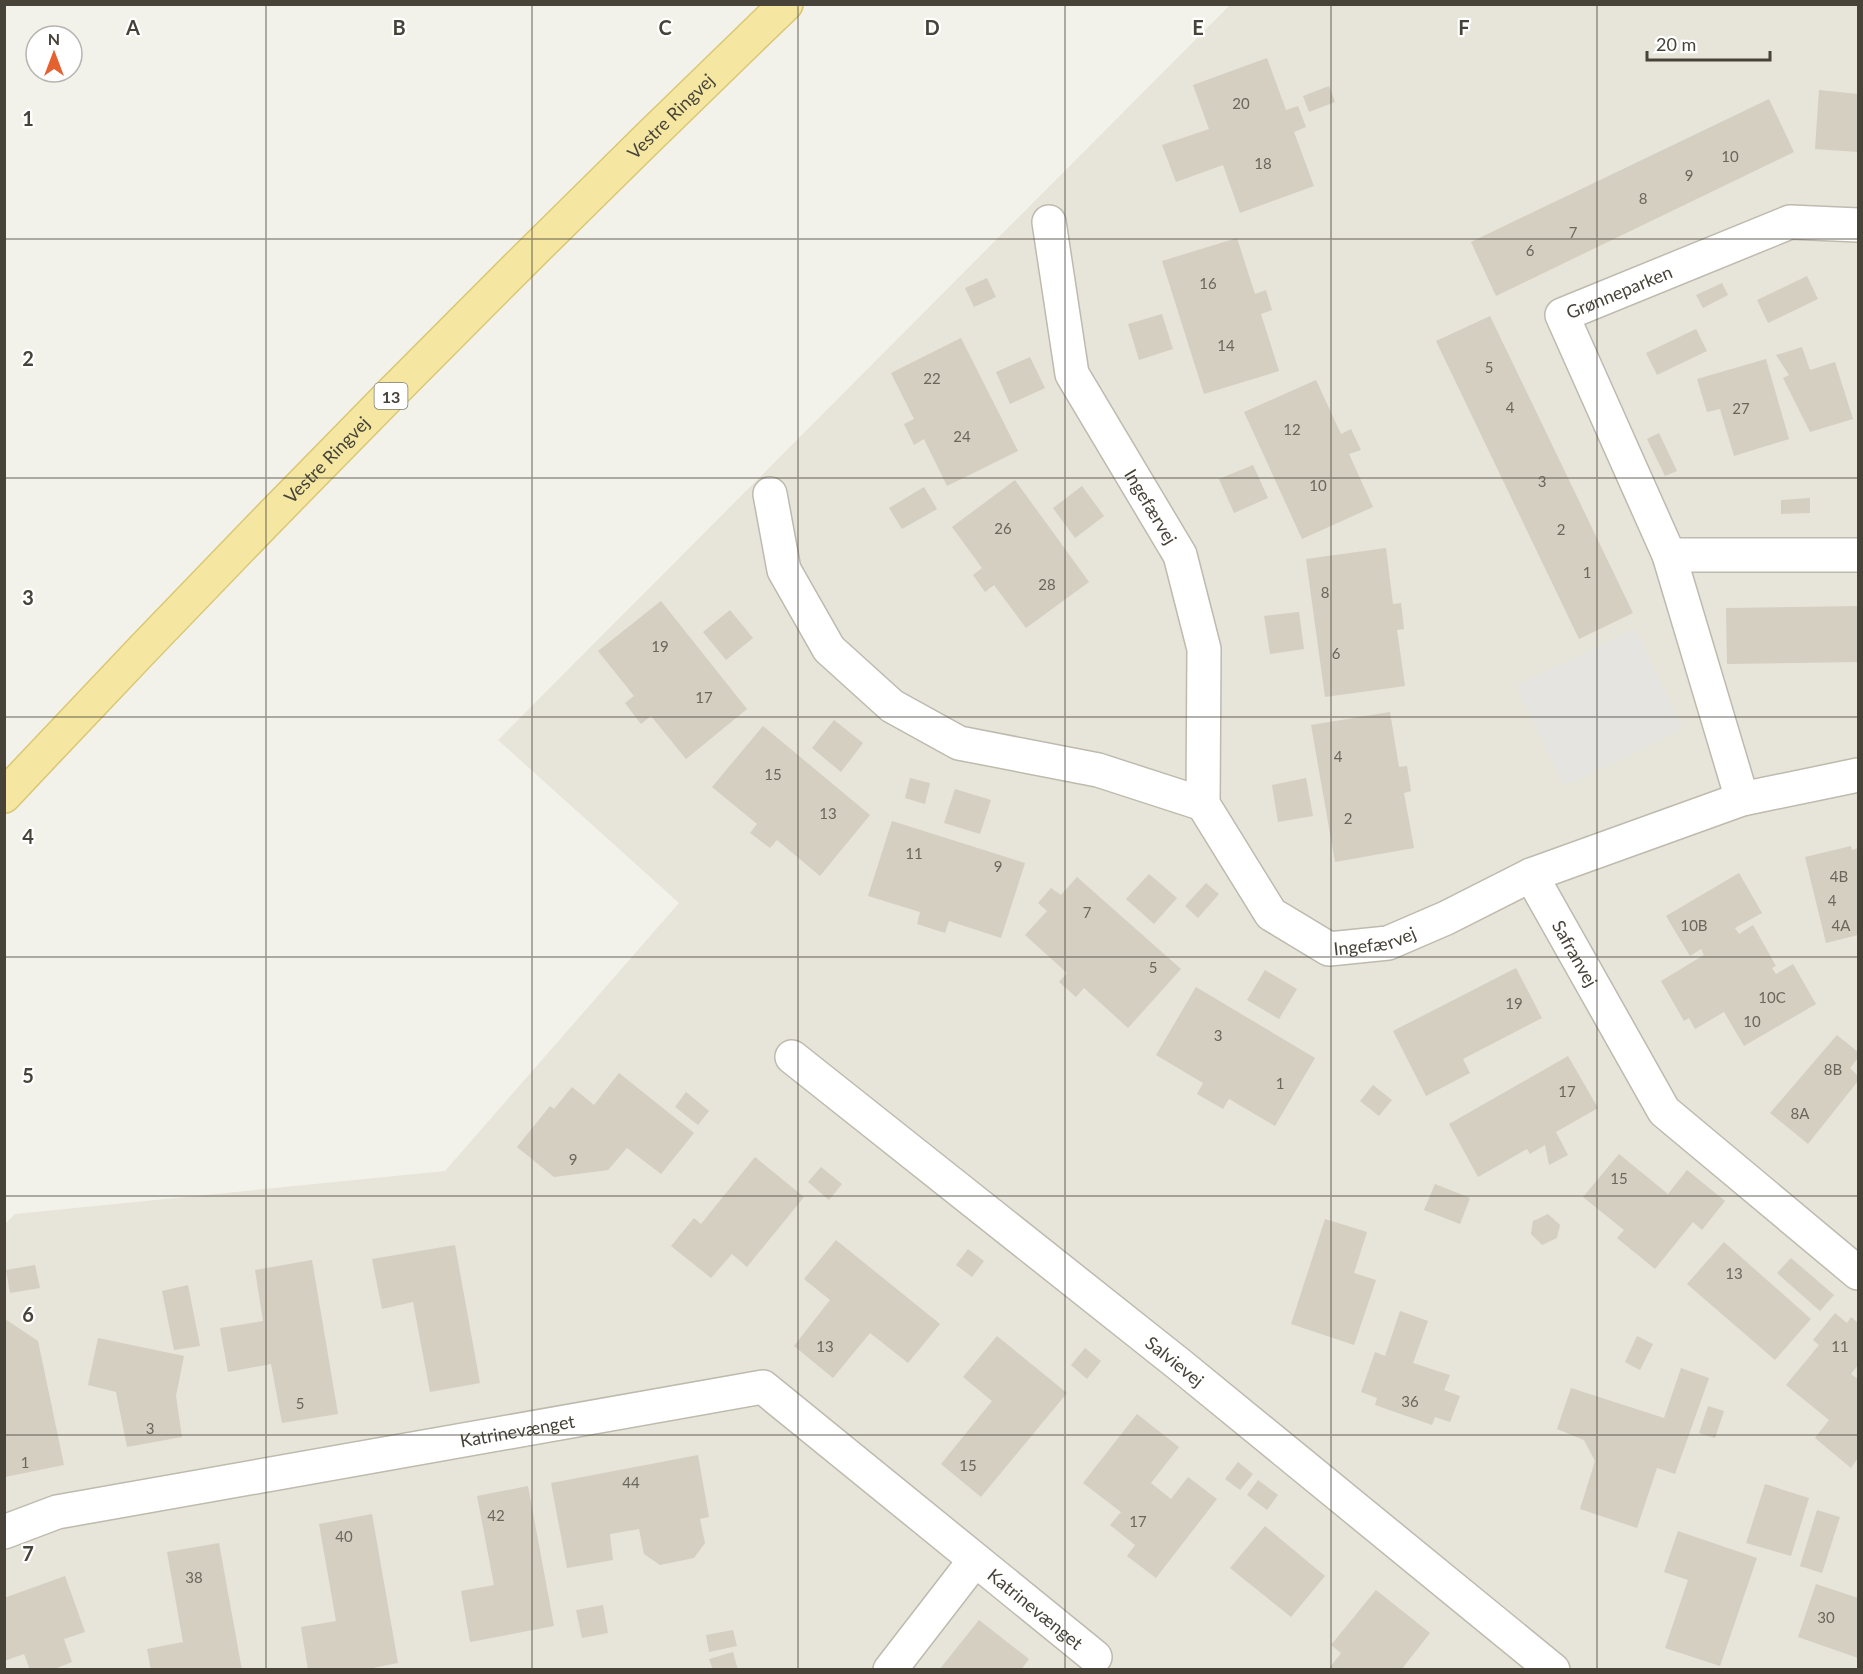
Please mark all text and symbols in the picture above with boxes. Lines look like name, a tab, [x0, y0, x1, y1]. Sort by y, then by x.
text: A	[125, 15, 140, 39]
text: B	[392, 15, 406, 39]
text: C	[658, 15, 672, 39]
text: D	[924, 15, 940, 39]
text: E	[1192, 15, 1204, 39]
text: F	[1458, 15, 1470, 39]
north arrow	[24, 24, 84, 84]
scale bar	[1647, 24, 1770, 62]
text: N	[48, 29, 60, 48]
text: 20 m	[1656, 33, 1696, 55]
street label: Vestre Ringvej	[622, 69, 718, 163]
house number: 20	[1232, 94, 1250, 112]
text: 1	[22, 106, 34, 130]
house number: 10	[1721, 147, 1739, 165]
house number: 18	[1254, 154, 1272, 172]
house number: 9	[1685, 166, 1693, 184]
house number: 8	[1639, 189, 1647, 207]
house number: 7	[1569, 223, 1578, 241]
house number: 6	[1526, 241, 1535, 259]
street label: Grønneparken	[1563, 260, 1675, 323]
house number: 16	[1199, 274, 1217, 292]
house number: 14	[1217, 336, 1235, 354]
text: 2	[22, 346, 34, 370]
house number: 5	[1485, 358, 1493, 376]
house number: 22	[923, 369, 941, 387]
road number: 13	[374, 383, 408, 409]
house number: 4	[1506, 398, 1515, 416]
house number: 27	[1732, 399, 1750, 417]
street label: Vestre Ringvej	[279, 412, 374, 508]
house number: 12	[1283, 420, 1301, 438]
house number: 24	[953, 427, 971, 445]
street label: Ingefærvej	[1120, 465, 1182, 548]
house number: 3	[1538, 472, 1546, 490]
house number: 10	[1309, 476, 1327, 494]
house number: 26	[994, 519, 1012, 537]
house number: 2	[1557, 520, 1565, 538]
house number: 1	[1583, 563, 1591, 581]
house number: 28	[1038, 575, 1056, 593]
house number: 8	[1321, 583, 1329, 601]
text: 3	[22, 585, 34, 609]
house number: 19	[651, 637, 669, 655]
house number: 6	[1332, 644, 1341, 662]
house number: 17	[695, 688, 713, 706]
house number: 4	[1334, 747, 1343, 765]
house number: 15	[764, 765, 782, 783]
house number: 13	[819, 804, 837, 822]
house number: 2	[1344, 809, 1352, 827]
text: 4	[22, 824, 34, 848]
house number: 11	[905, 844, 923, 862]
house number: 9	[994, 857, 1002, 875]
house number: 4B	[1830, 867, 1848, 885]
house number: 4	[1828, 891, 1837, 909]
house number: 7	[1083, 903, 1092, 921]
street label: Safranvej	[1548, 916, 1603, 991]
house number: 10B	[1680, 916, 1708, 934]
house number: 4A	[1832, 916, 1851, 934]
street label: Ingefærvej	[1332, 921, 1419, 959]
house number: 5	[1149, 958, 1157, 976]
house number: 10C	[1758, 988, 1786, 1006]
house number: 19	[1505, 994, 1523, 1012]
house number: 10	[1743, 1012, 1761, 1030]
house number: 3	[1214, 1026, 1222, 1044]
house number: 8B	[1824, 1060, 1842, 1078]
text: 5	[22, 1063, 34, 1087]
house number: 1	[1276, 1074, 1284, 1092]
house number: 17	[1558, 1082, 1576, 1100]
house number: 8A	[1791, 1104, 1810, 1122]
house number: 9	[569, 1150, 577, 1168]
house number: 15	[1610, 1169, 1628, 1187]
house number: 13	[1725, 1264, 1743, 1282]
text: 6	[22, 1302, 34, 1326]
street label: Salvievej	[1141, 1331, 1209, 1391]
house number: 13	[816, 1337, 834, 1355]
house number: 11	[1831, 1337, 1849, 1355]
house number: 36	[1401, 1392, 1419, 1410]
house number: 5	[296, 1394, 304, 1412]
street label: Katrinevænget	[458, 1409, 577, 1451]
house number: 3	[146, 1419, 154, 1437]
house number: 1	[21, 1453, 29, 1471]
house number: 15	[959, 1456, 977, 1474]
house number: 44	[622, 1473, 640, 1491]
house number: 42	[487, 1506, 505, 1524]
house number: 17	[1129, 1512, 1147, 1530]
house number: 40	[335, 1527, 353, 1545]
text: 7	[22, 1541, 34, 1565]
street label: Katrinevænget	[984, 1564, 1088, 1654]
house number: 38	[185, 1568, 203, 1586]
house number: 30	[1817, 1608, 1835, 1626]

